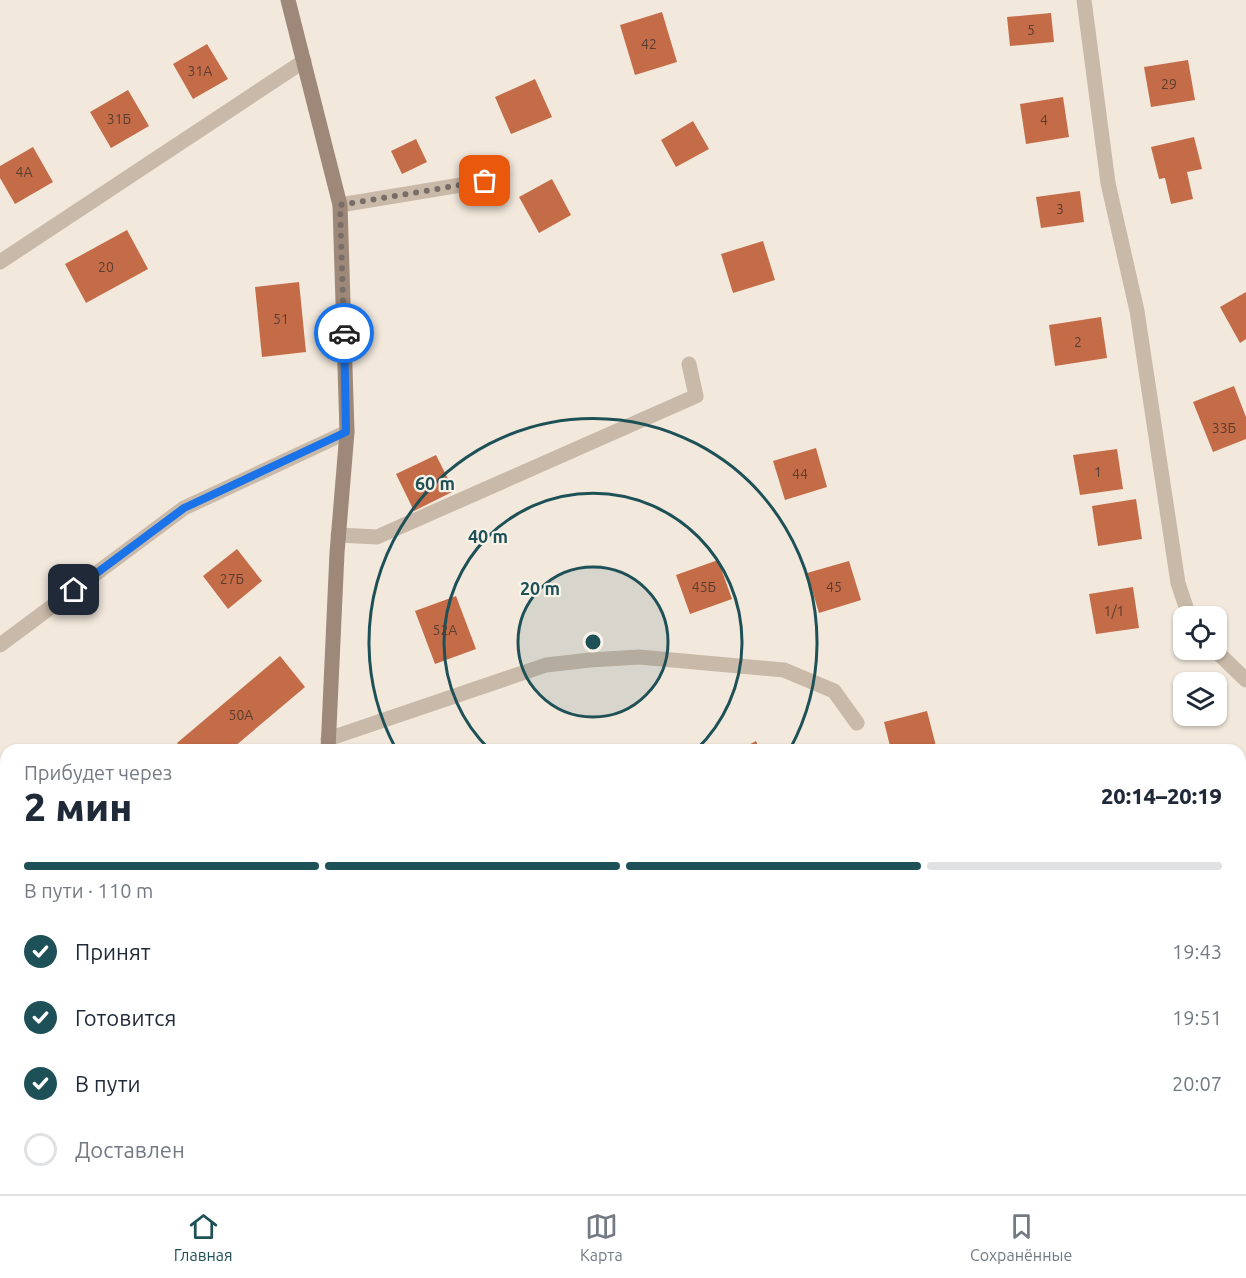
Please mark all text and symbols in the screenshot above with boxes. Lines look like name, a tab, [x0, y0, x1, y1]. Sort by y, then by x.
house number: 5	[1027, 22, 1035, 38]
house number: 42	[641, 36, 657, 52]
house number: 31А	[188, 63, 212, 79]
house number: 29	[1161, 76, 1177, 92]
house number: 31Б	[107, 111, 131, 127]
house number: 4	[1040, 112, 1048, 128]
pin	[459, 155, 510, 206]
house number: 4А	[16, 164, 33, 180]
icon: bag	[468, 164, 501, 197]
house number: 3	[1056, 201, 1064, 217]
house number: 20	[98, 259, 114, 275]
courier	[314, 303, 374, 363]
house number: 51	[273, 311, 289, 327]
icon: car	[328, 317, 361, 350]
house number: 2	[1074, 334, 1082, 350]
house number: 33Б	[1212, 420, 1236, 436]
house number: 1	[1094, 464, 1102, 480]
house number: 44	[792, 466, 808, 482]
text: 60 m	[415, 473, 455, 493]
text: 40 m	[468, 526, 508, 546]
pin	[48, 564, 99, 615]
house number: 27Б	[220, 571, 244, 587]
icon: home	[57, 573, 90, 606]
text: 20 m	[520, 578, 560, 598]
house number: 45Б	[692, 579, 716, 595]
house number: 45	[826, 579, 842, 595]
house number: 1/1	[1104, 603, 1124, 619]
map controls	[1173, 606, 1227, 726]
button: locate	[1173, 606, 1227, 660]
house number: 52А	[433, 622, 457, 638]
centre of rings	[583, 632, 603, 652]
button: layers	[1173, 672, 1227, 726]
house number: 50А	[229, 707, 253, 723]
text: Прибудет через	[24, 761, 172, 784]
text: 20:14–20:19	[1101, 783, 1222, 808]
text: 2 мин	[24, 785, 132, 828]
text: В пути · 110 m	[24, 879, 153, 902]
icon: check	[24, 935, 57, 968]
text: Принят	[75, 939, 151, 964]
text: 19:43	[1172, 940, 1222, 963]
icon: check	[24, 1001, 57, 1034]
text: Готовится	[75, 1005, 176, 1030]
text: 19:51	[1172, 1006, 1222, 1029]
icon: check	[24, 1067, 57, 1100]
text: В пути	[75, 1071, 141, 1096]
text: 20:07	[1172, 1072, 1222, 1095]
text: Доставлен	[75, 1137, 185, 1162]
tab: Главная	[174, 1210, 233, 1264]
tab: Карта	[580, 1210, 623, 1264]
tab: Сохранённые	[970, 1210, 1072, 1264]

